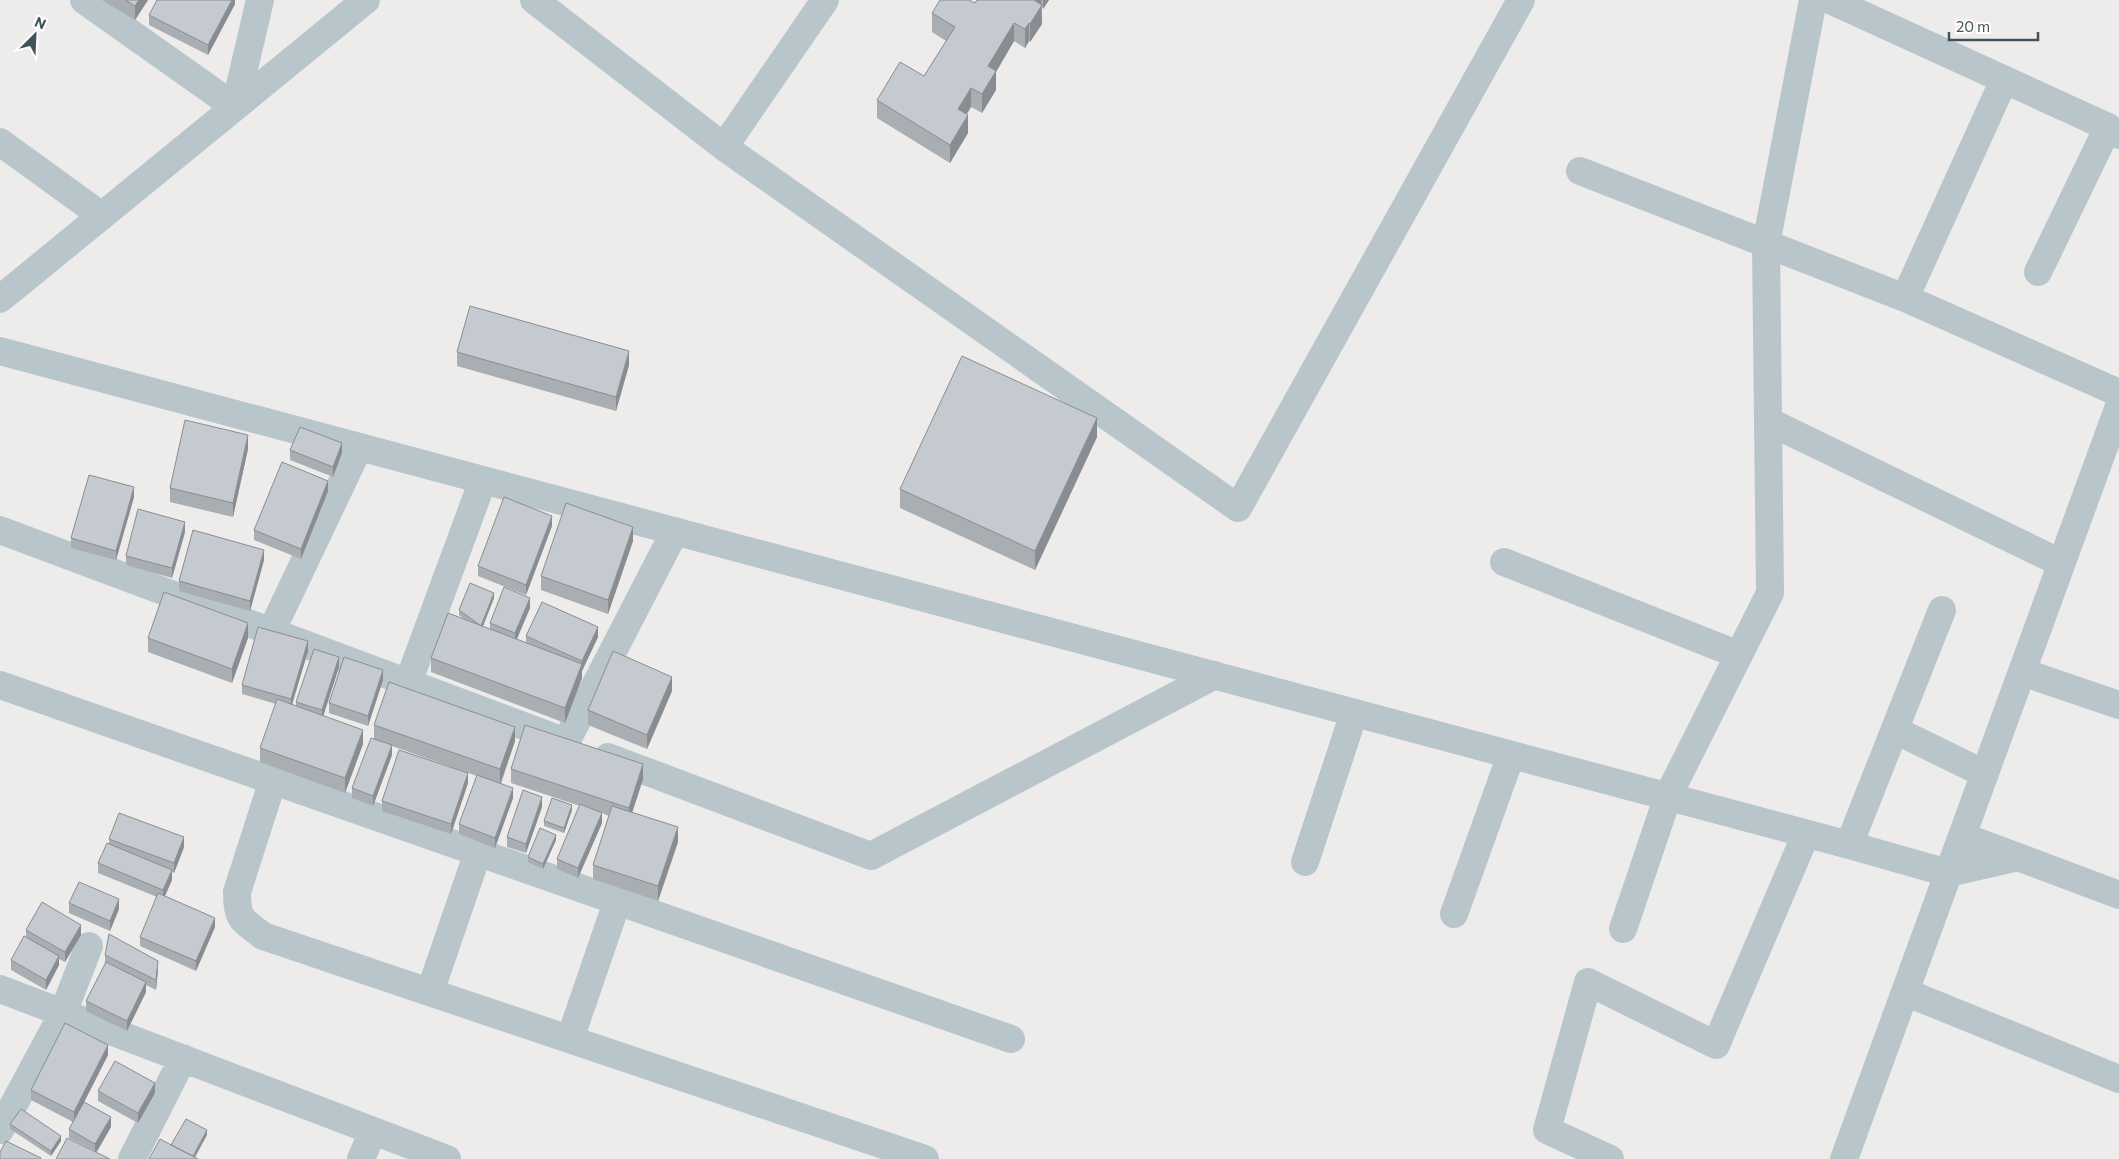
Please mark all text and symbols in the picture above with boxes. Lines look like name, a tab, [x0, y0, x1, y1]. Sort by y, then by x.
north arrow	[10, 10, 60, 60]
scale bar	[1949, 10, 2038, 42]
text: N	[32, 13, 49, 33]
text: 20 m	[1956, 17, 1990, 35]

